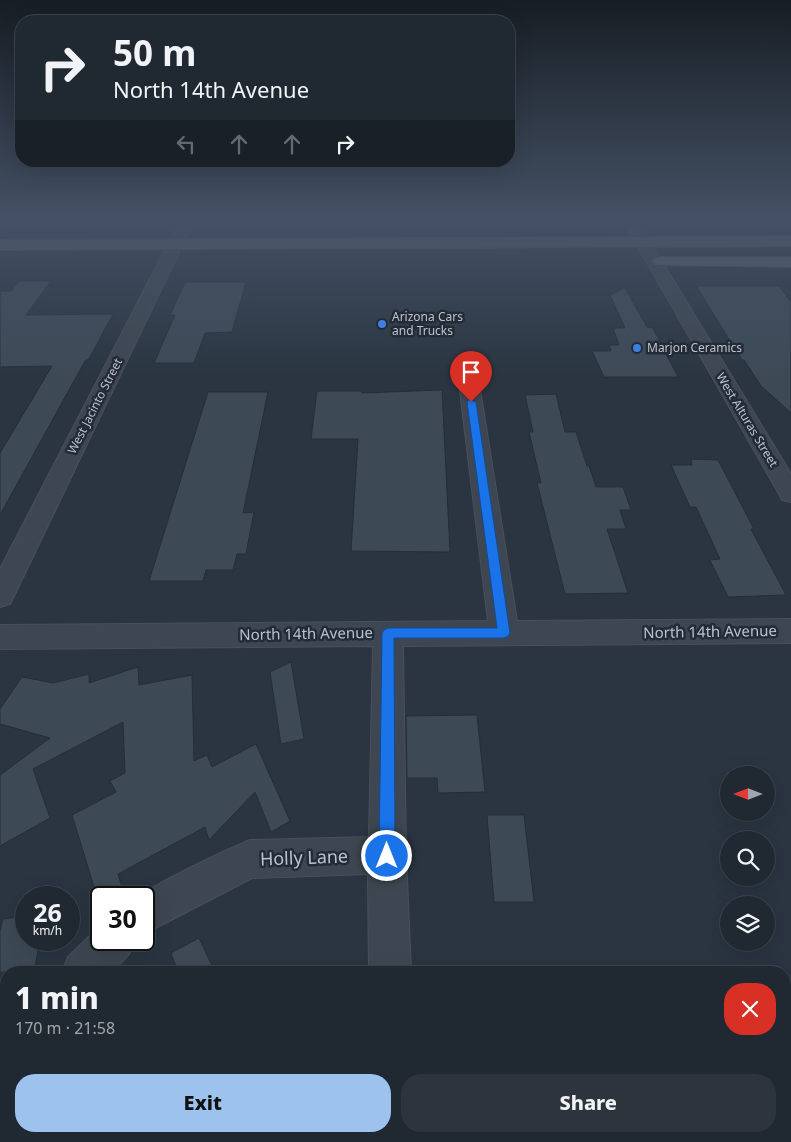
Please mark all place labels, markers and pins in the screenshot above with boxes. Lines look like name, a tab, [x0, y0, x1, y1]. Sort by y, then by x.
place label: Arizona Cars and Trucks	[392, 308, 463, 339]
marker: Arizona Cars and Trucks	[376, 318, 388, 330]
place label: Marjon Ceramics	[647, 339, 742, 356]
marker: Marjon Ceramics	[631, 342, 643, 354]
pin	[450, 351, 492, 402]

